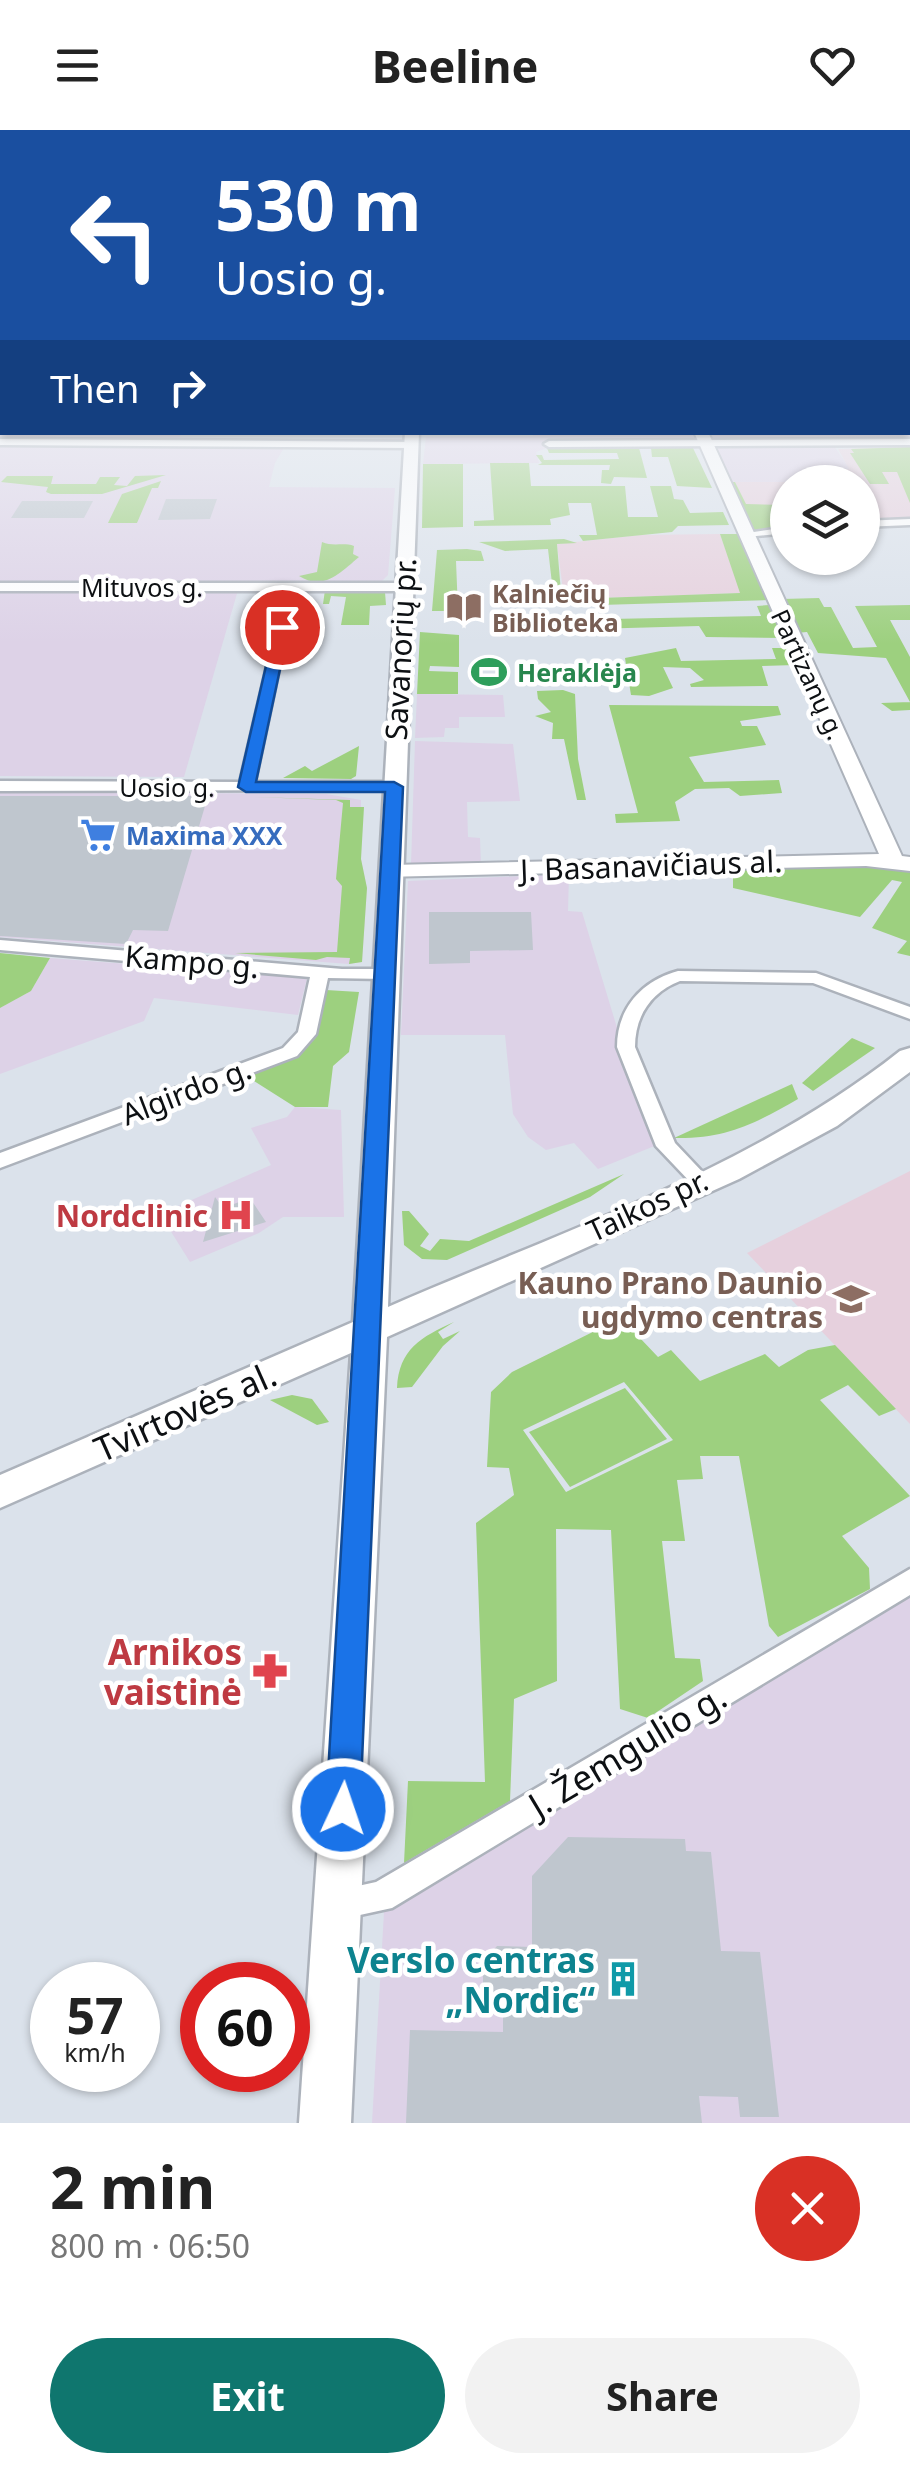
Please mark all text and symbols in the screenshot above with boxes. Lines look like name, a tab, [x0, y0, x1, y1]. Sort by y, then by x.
text: Beeline	[372, 35, 538, 96]
icon: menu	[50, 38, 105, 93]
icon: heart	[805, 38, 860, 93]
text: 530 m	[215, 156, 422, 252]
icon: left	[50, 170, 180, 300]
text: Uosio g.	[215, 247, 387, 308]
icon: right	[160, 360, 215, 415]
text: Then	[50, 362, 140, 414]
map controls	[770, 465, 880, 575]
button: layers	[770, 465, 880, 575]
street label: Savanorių pr.	[375, 557, 425, 741]
street label: Mituvos g.	[81, 570, 203, 604]
place label: Kalniečių Biblioteka	[492, 576, 619, 639]
pin	[240, 585, 325, 670]
library icon: Kalniečių Biblioteka	[445, 588, 483, 626]
icon: arrive	[255, 600, 310, 655]
street label: Partizanų g.	[764, 603, 854, 745]
sports icon: Heraklėja	[470, 653, 508, 691]
place label: Heraklėja	[517, 655, 637, 689]
street label: Uosio g.	[119, 770, 215, 804]
supermarket icon: Maxima XXX	[79, 816, 117, 854]
place label: Maxima XXX	[126, 818, 283, 852]
street label: J. Basanavičiaus al.	[516, 840, 783, 890]
street label: Kampo g.	[123, 935, 261, 987]
street label: Algirdo g.	[115, 1048, 257, 1134]
street label: Taikos pr.	[580, 1159, 714, 1251]
place label: Nordclinic	[56, 1195, 208, 1236]
hospital icon: Nordclinic	[217, 1196, 255, 1234]
place label: Kauno Prano Daunio ugdymo centras	[517, 1262, 823, 1337]
school or university icon: Kauno Prano Daunio ugdymo centras	[832, 1280, 870, 1318]
street label: Tvirtovės al.	[87, 1350, 283, 1472]
place label: Arnikos vaistinė	[104, 1628, 242, 1715]
pharmacy icon: Arnikos vaistinė	[251, 1652, 289, 1690]
street label: J. Žemgulio g.	[517, 1672, 735, 1829]
position arrow	[291, 1757, 395, 1861]
place label: Verslo centras „Nordic“	[347, 1936, 595, 2023]
building icon: Verslo centras „Nordic“	[604, 1960, 642, 1998]
speed limit sign: 60	[180, 1962, 310, 2092]
text: 57	[66, 1981, 124, 2049]
text: km/h	[64, 2035, 126, 2069]
text: 2 min	[50, 2145, 215, 2227]
button: close	[755, 2156, 860, 2261]
text: 800 m · 06:50	[50, 2224, 250, 2267]
button: Exit	[50, 2338, 445, 2453]
button: Share	[465, 2338, 860, 2453]

